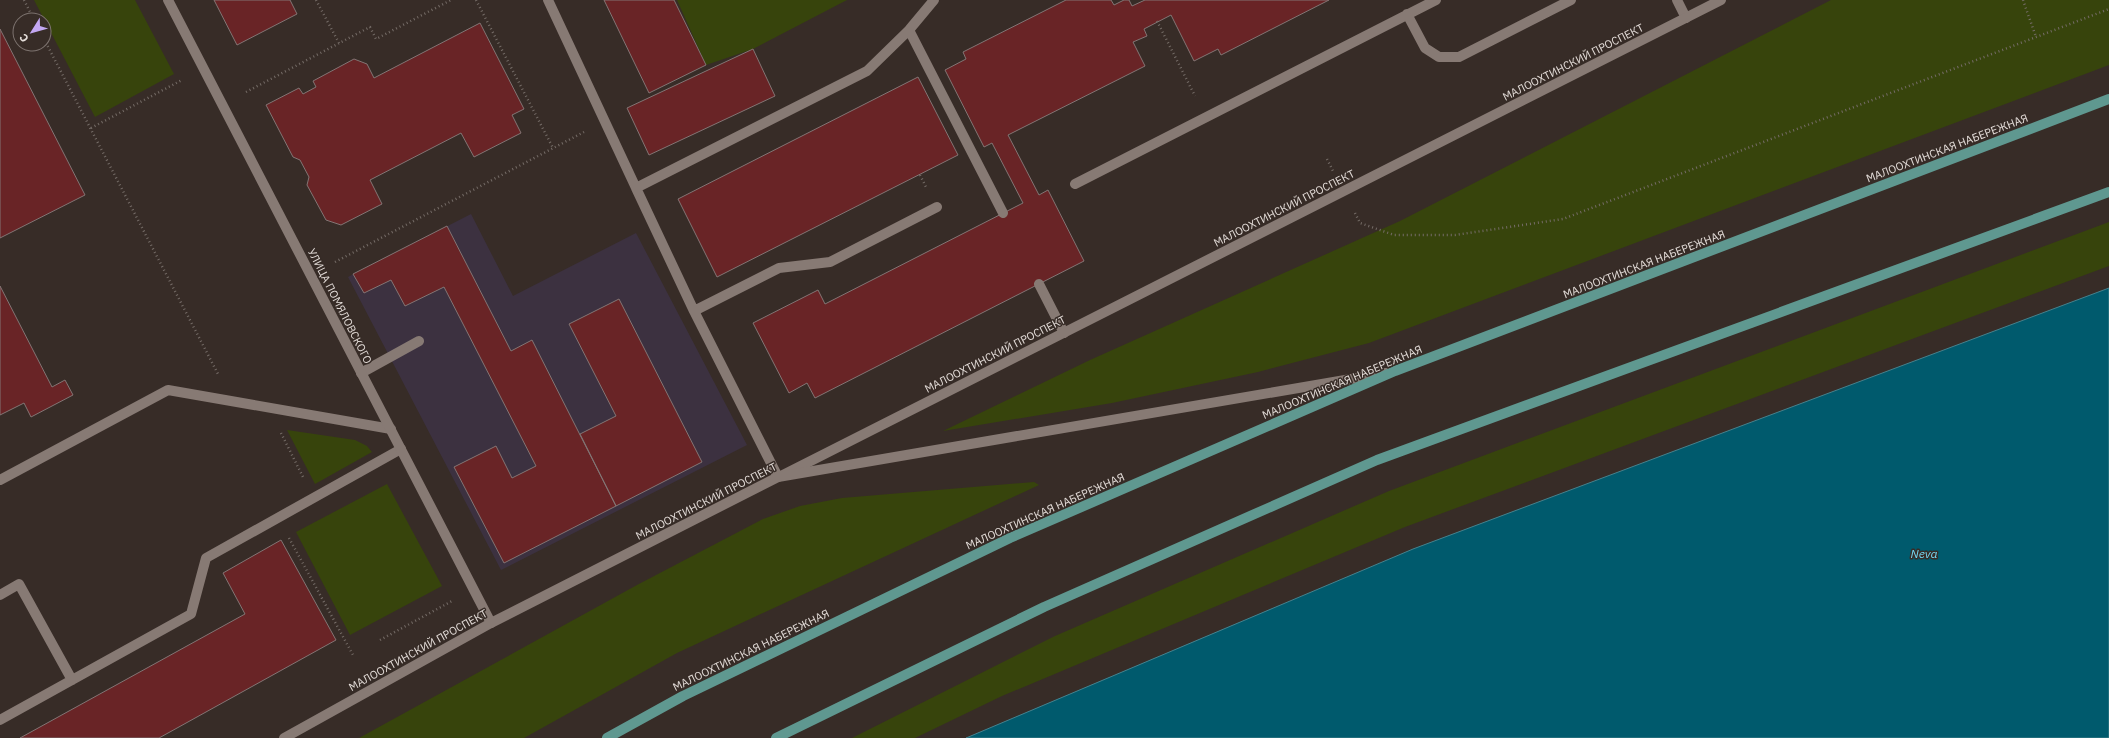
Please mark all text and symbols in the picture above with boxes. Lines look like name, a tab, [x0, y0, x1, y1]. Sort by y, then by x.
north arrow	[12, 12, 52, 52]
street label: МАЛООХТИНСКИЙ ПРОСПЕКТ	[1500, 20, 1646, 104]
text: С	[16, 31, 32, 45]
street label: МАЛООХТИНСКАЯ НАБЕРЕЖНАЯ	[1864, 111, 2030, 185]
street label: МАЛООХТИНСКИЙ ПРОСПЕКТ	[1211, 166, 1357, 250]
street label: МАЛООХТИНСКАЯ НАБЕРЕЖНАЯ	[1561, 227, 1727, 301]
street label: УЛИЦА ПОМЯЛОВСКОГО	[305, 246, 375, 366]
street label: МАЛООХТИНСКИЙ ПРОСПЕКТ	[922, 312, 1068, 396]
street label: МАЛООХТИНСКАЯ НАБЕРЕЖНАЯ	[1260, 342, 1424, 422]
street label: МАЛООХТИНСКИЙ ПРОСПЕКТ	[633, 459, 779, 543]
street label: МАЛООХТИНСКАЯ НАБЕРЕЖНАЯ	[963, 470, 1127, 552]
water label: Neva	[1911, 546, 1937, 561]
street label: МАЛООХТИНСКИЙ ПРОСПЕКТ	[346, 606, 490, 694]
street label: МАЛООХТИНСКАЯ НАБЕРЕЖНАЯ	[670, 606, 832, 694]

